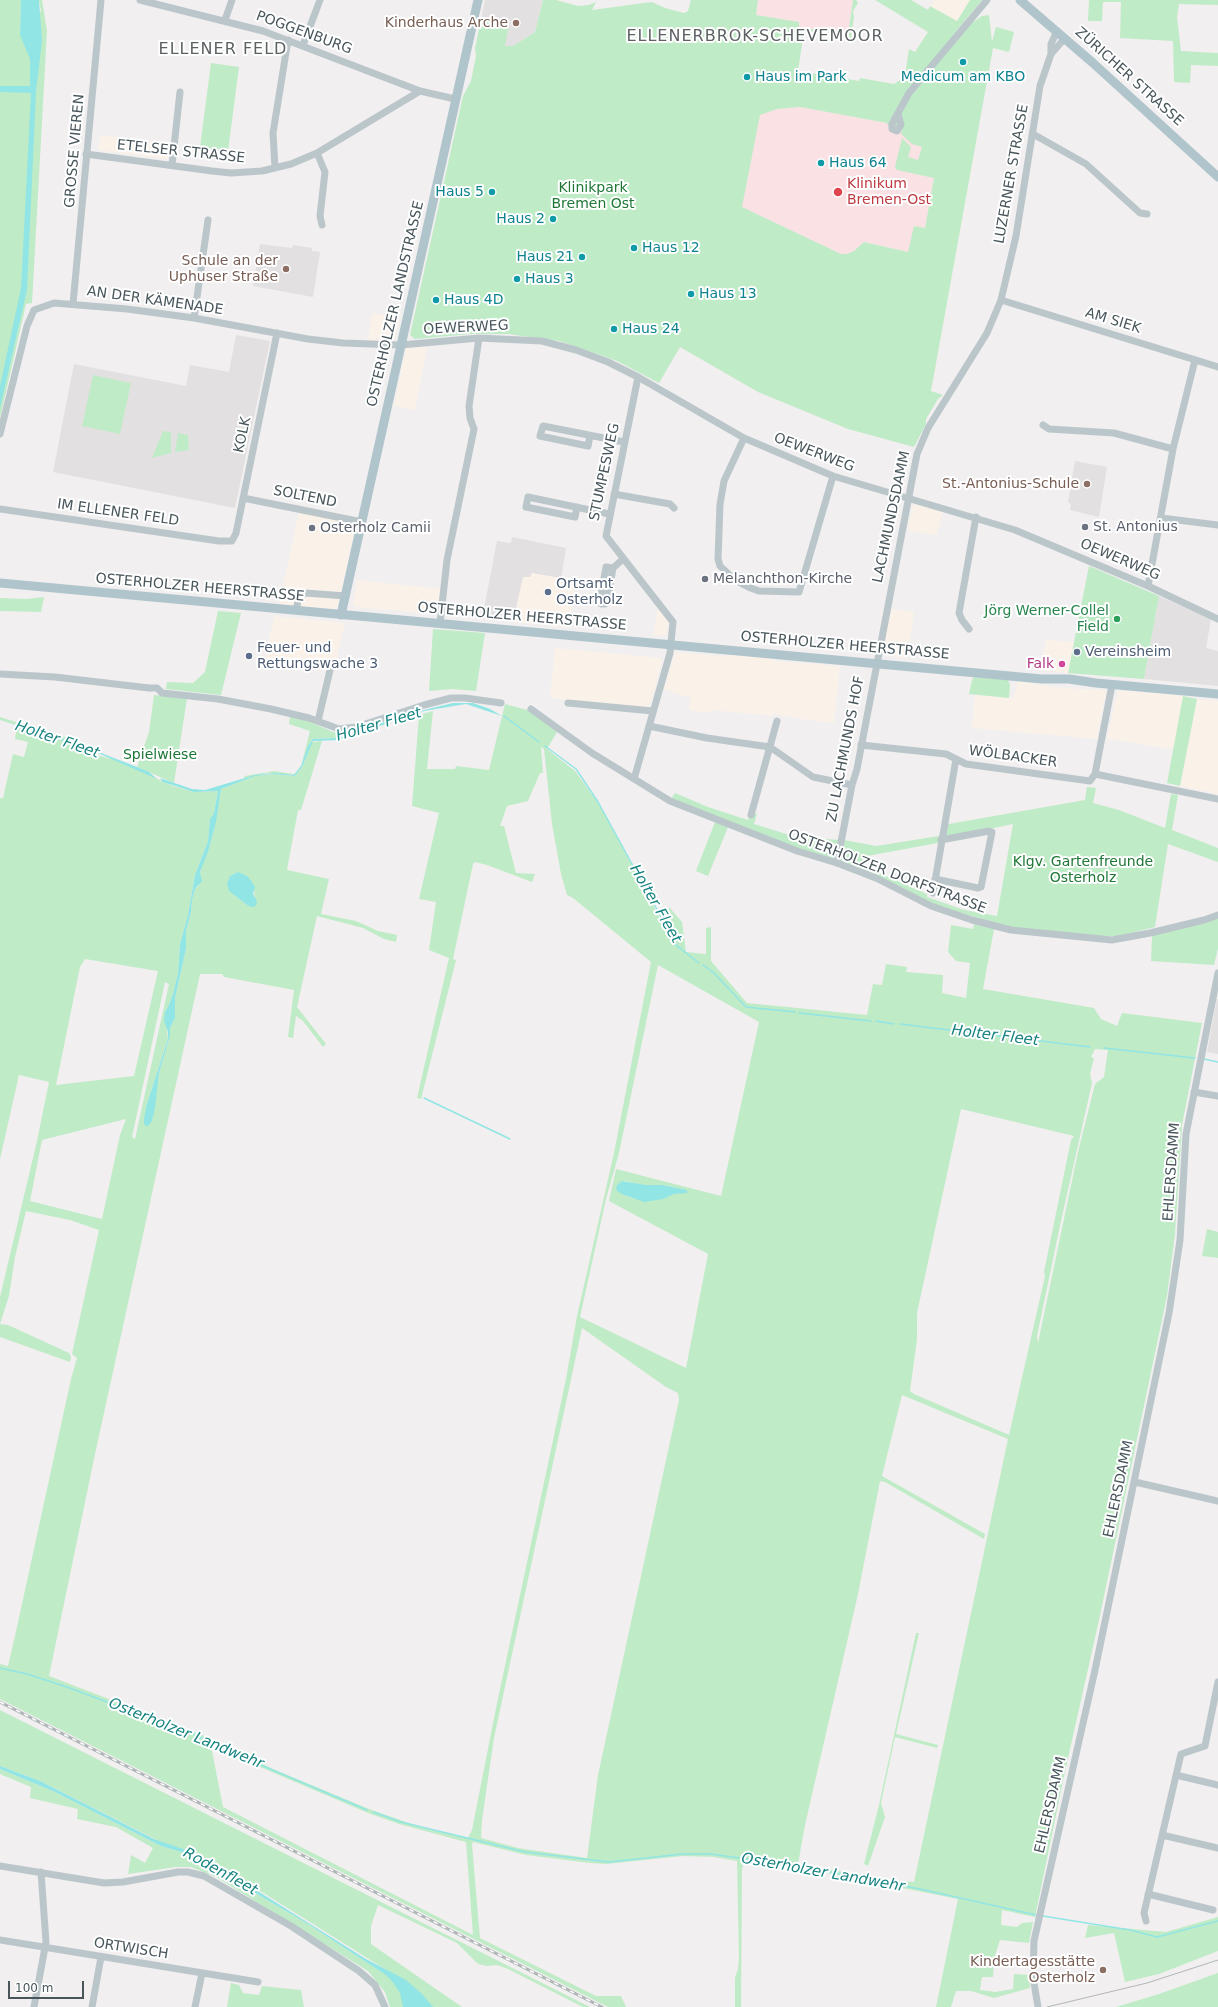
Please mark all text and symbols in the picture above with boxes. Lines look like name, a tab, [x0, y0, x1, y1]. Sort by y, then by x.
street label: POGGENBURG	[254, 8, 354, 58]
place label: Kinderhaus Arche	[385, 15, 508, 31]
marker: Kinderhaus Arche	[511, 18, 521, 28]
street label: ZÜRICHER STRASSE	[1071, 24, 1187, 130]
district label: ELLENERBROK-SCHEVEMOOR	[626, 27, 884, 47]
district label: ELLENER FELD	[159, 40, 287, 60]
marker: Medicum am KBO	[958, 57, 968, 67]
place label: Haus im Park	[755, 69, 847, 85]
place label: Medicum am KBO	[901, 69, 1025, 85]
marker: Haus im Park	[742, 72, 752, 82]
street label: GROSSE VIEREN	[62, 93, 88, 209]
street label: LUZERNER STRASSE	[991, 103, 1033, 245]
street label: ETELSER STRASSE	[116, 137, 246, 167]
place label: Haus 64	[829, 155, 887, 171]
marker: Haus 64	[816, 158, 826, 168]
place label: Klinikum Bremen-Ost	[847, 176, 931, 208]
park label: Klinikpark Bremen Ost	[551, 180, 635, 212]
place label: Haus 5	[435, 184, 484, 200]
marker: Klinikum Bremen-Ost	[832, 186, 844, 198]
marker: Haus 5	[487, 187, 497, 197]
street label: OSTERHOLZER LANDSTRASSE	[364, 199, 428, 409]
place label: Haus 2	[496, 211, 545, 227]
marker: Haus 2	[548, 214, 558, 224]
place label: Haus 12	[642, 240, 700, 256]
marker: Haus 12	[629, 243, 639, 253]
place label: Haus 21	[516, 249, 574, 265]
marker: Haus 21	[577, 252, 587, 262]
place label: Schule an der Uphuser Straße	[169, 253, 278, 286]
marker: Schule an der Uphuser Straße	[281, 264, 291, 274]
place label: Haus 3	[525, 271, 574, 287]
marker: Haus 3	[512, 274, 522, 284]
street label: AN DER KÄMENADE	[86, 283, 224, 319]
place label: Haus 13	[699, 286, 757, 302]
marker: Haus 13	[686, 289, 696, 299]
place label: Haus 4D	[444, 292, 503, 308]
marker: Haus 4D	[431, 295, 441, 305]
street label: AM SIEK	[1083, 305, 1143, 337]
street label: OEWERWEG	[423, 317, 509, 339]
place label: Haus 24	[622, 321, 680, 337]
marker: Haus 24	[609, 324, 619, 334]
street label: KOLK	[231, 415, 255, 455]
street label: STUMPESWEG	[586, 422, 624, 522]
street label: OEWERWEG	[771, 430, 857, 476]
street label: LACHMUNDSDAMM	[870, 449, 914, 585]
place label: St.-Antonius-Schule	[942, 476, 1079, 492]
marker: St.-Antonius-Schule	[1082, 479, 1092, 489]
street label: SOLTEND	[272, 483, 338, 511]
street label: IM ELLENER FELD	[56, 496, 180, 530]
place label: St. Antonius	[1093, 519, 1178, 535]
place label: Osterholz Camii	[320, 520, 431, 536]
marker: St. Antonius	[1080, 522, 1090, 532]
marker: Osterholz Camii	[307, 523, 317, 533]
street label: OEWERWEG	[1077, 536, 1163, 584]
street label: OSTERHOLZER HEERSTRASSE	[95, 570, 305, 606]
place label: Melanchthon-Kirche	[713, 571, 852, 587]
marker: Melanchthon-Kirche	[700, 574, 710, 584]
place label: Ortsamt Osterholz	[556, 576, 623, 608]
marker: Ortsamt Osterholz	[543, 587, 553, 597]
street label: OSTERHOLZER HEERSTRASSE	[417, 599, 627, 635]
place label: Jörg Werner-Collel Field	[984, 603, 1109, 636]
marker: Jörg Werner-Collel Field	[1112, 614, 1122, 624]
street label: OSTERHOLZER HEERSTRASSE	[740, 628, 950, 664]
place label: Feuer- und Rettungswache 3	[257, 640, 378, 672]
place label: Vereinsheim	[1085, 644, 1171, 660]
marker: Vereinsheim	[1072, 647, 1082, 657]
marker: Feuer- und Rettungswache 3	[244, 651, 254, 661]
place label: Falk	[1027, 656, 1054, 672]
marker: Falk	[1057, 659, 1067, 669]
street label: ZU LACHMUNDS HOF	[824, 674, 868, 824]
water label: Holter Fleet	[334, 704, 424, 746]
water label: Holter Fleet	[13, 717, 101, 763]
street label: WÖLBACKER	[968, 742, 1058, 772]
park label: Spielwiese	[123, 747, 197, 763]
street label: OSTERHOLZER DORFSTRASSE	[785, 826, 989, 918]
park label: Klgv. Gartenfreunde Osterholz	[1013, 854, 1153, 886]
water label: Holter Fleet	[625, 861, 685, 947]
water label: Holter Fleet	[950, 1022, 1040, 1050]
street label: EHLERSDAMM	[1160, 1122, 1184, 1222]
street label: EHLERSDAMM	[1101, 1439, 1137, 1539]
water label: Osterholzer Landwehr	[106, 1695, 266, 1773]
street label: EHLERSDAMM	[1032, 1755, 1070, 1855]
water label: Rodenfleet	[180, 1844, 260, 1900]
water label: Osterholzer Landwehr	[740, 1850, 906, 1896]
street label: ORTWISCH	[92, 1935, 170, 1963]
place label: Kindertagesstätte Osterholz	[970, 1954, 1095, 1986]
marker: Kindertagesstätte Osterholz	[1098, 1965, 1108, 1975]
scale bar	[10, 1973, 86, 1999]
text: 100 m	[15, 1981, 53, 1995]

